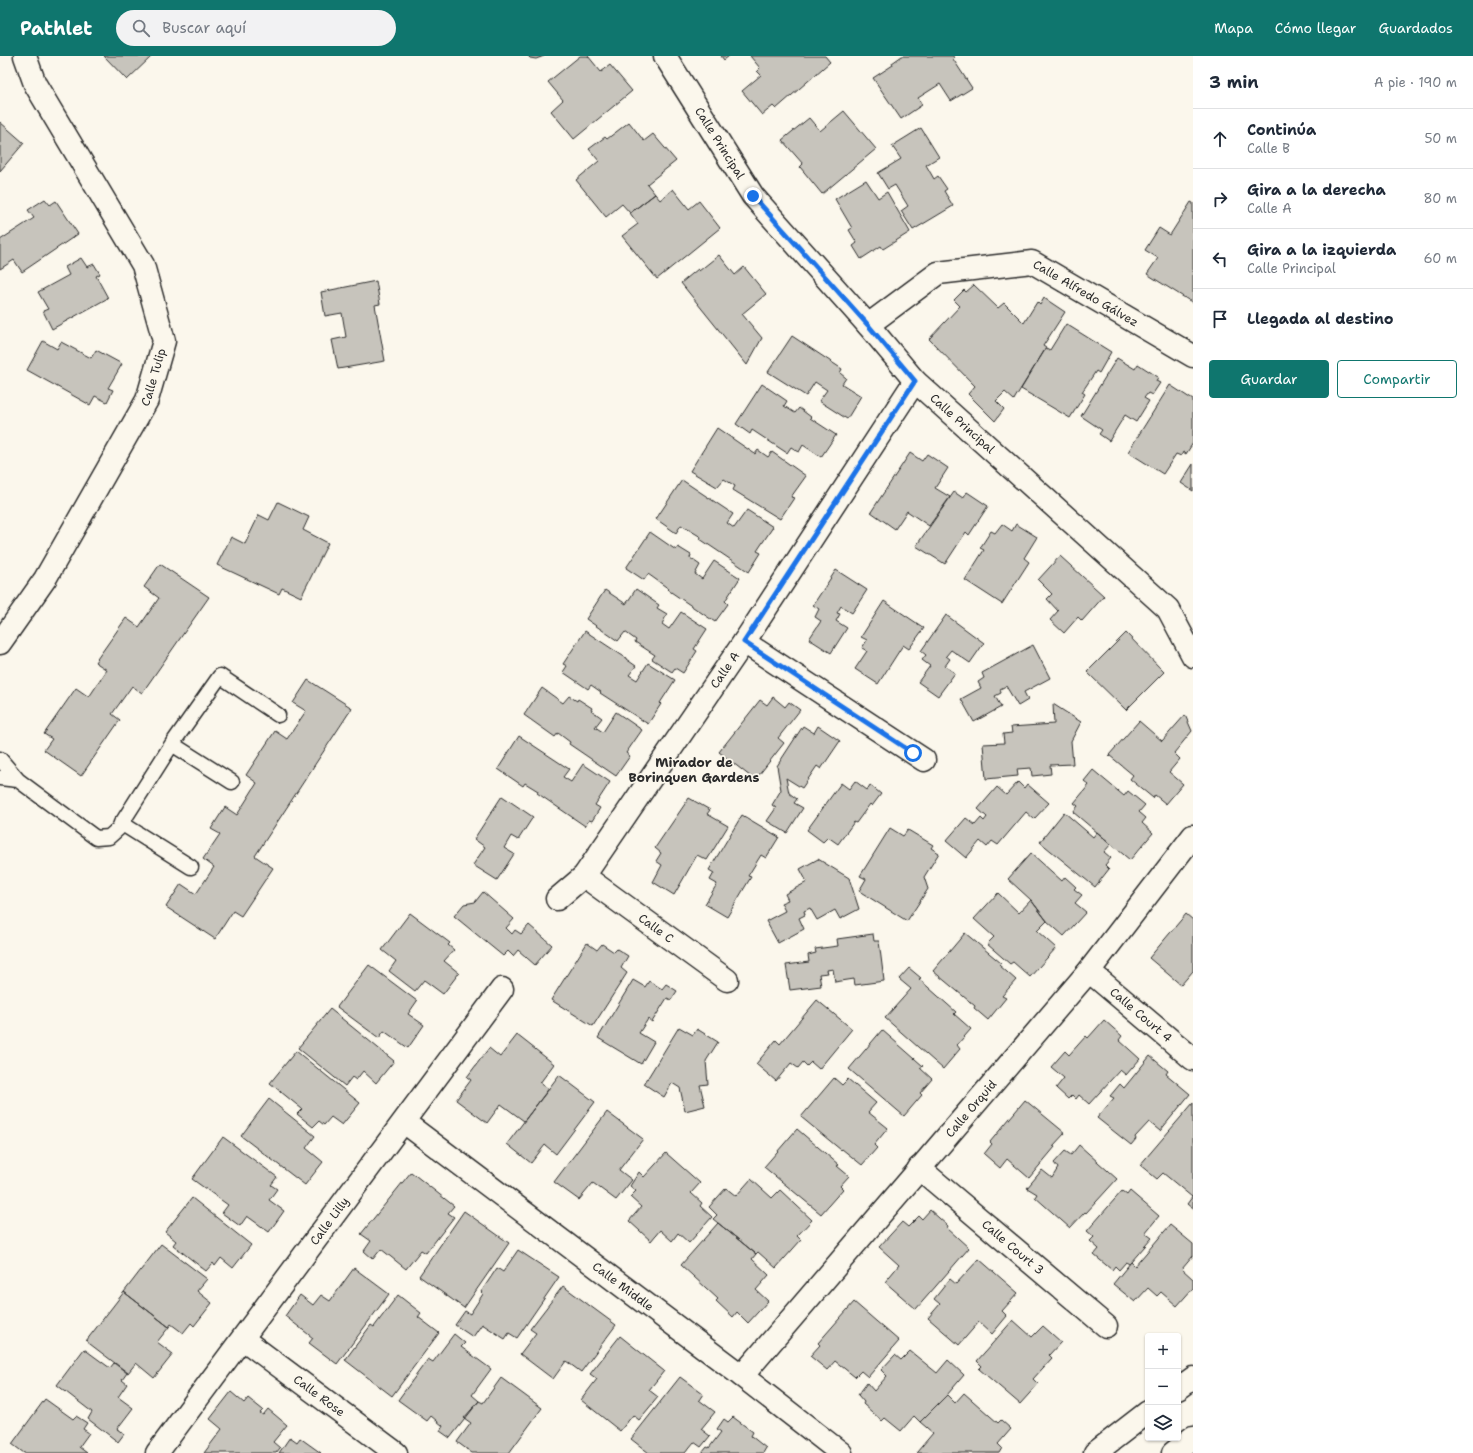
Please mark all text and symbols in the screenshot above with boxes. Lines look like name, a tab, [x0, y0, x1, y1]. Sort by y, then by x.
search box	[116, 10, 396, 46]
text: Pathlet	[20, 16, 92, 41]
icon: search	[130, 17, 152, 39]
text: Buscar aquí	[162, 18, 246, 38]
text: Mapa	[1214, 19, 1253, 37]
text: Cómo llegar	[1275, 19, 1356, 37]
text: Guardados	[1378, 19, 1453, 37]
text: 3 min	[1209, 71, 1259, 93]
text: A pie · 190 m	[1374, 74, 1457, 91]
street label: Calle Principal	[691, 104, 749, 183]
text: Continúa	[1247, 120, 1316, 140]
icon: ahead	[1209, 128, 1231, 150]
text: 50 m	[1424, 130, 1457, 147]
text: Calle B	[1247, 140, 1290, 157]
text: Gira a la derecha	[1247, 180, 1386, 200]
route end	[744, 187, 762, 205]
icon: right	[1209, 188, 1231, 210]
text: 80 m	[1423, 190, 1457, 207]
text: Calle A	[1247, 200, 1292, 217]
text: Gira a la izquierda	[1247, 240, 1396, 260]
icon: left	[1209, 248, 1231, 270]
text: 60 m	[1424, 250, 1457, 267]
street label: Calle Alfredo Gálvez	[1030, 256, 1141, 330]
text: Calle Principal	[1247, 260, 1336, 277]
icon: arrive	[1209, 308, 1231, 330]
text: Llegada al destino	[1247, 309, 1394, 329]
street label: Calle Tulip	[137, 346, 170, 409]
button: Guardar	[1209, 360, 1329, 398]
button: Compartir	[1337, 360, 1457, 398]
street label: Calle Principal	[926, 390, 998, 457]
street label: Calle A	[707, 648, 743, 692]
route start	[904, 744, 922, 762]
district label: Mirador de Borinquen Gardens	[629, 754, 760, 786]
street label: Calle C	[635, 910, 677, 947]
street label: Calle Court 4	[1106, 984, 1175, 1046]
street label: Calle Orquid	[942, 1076, 1000, 1141]
street label: Calle Lilly	[306, 1194, 353, 1248]
street label: Calle Court 3	[978, 1216, 1047, 1278]
street label: Calle Middle	[589, 1258, 657, 1315]
map controls	[1145, 1333, 1181, 1441]
button: +	[1145, 1333, 1181, 1369]
button: −	[1145, 1369, 1181, 1405]
street label: Calle Rose	[290, 1371, 348, 1420]
button: layers	[1145, 1405, 1181, 1441]

